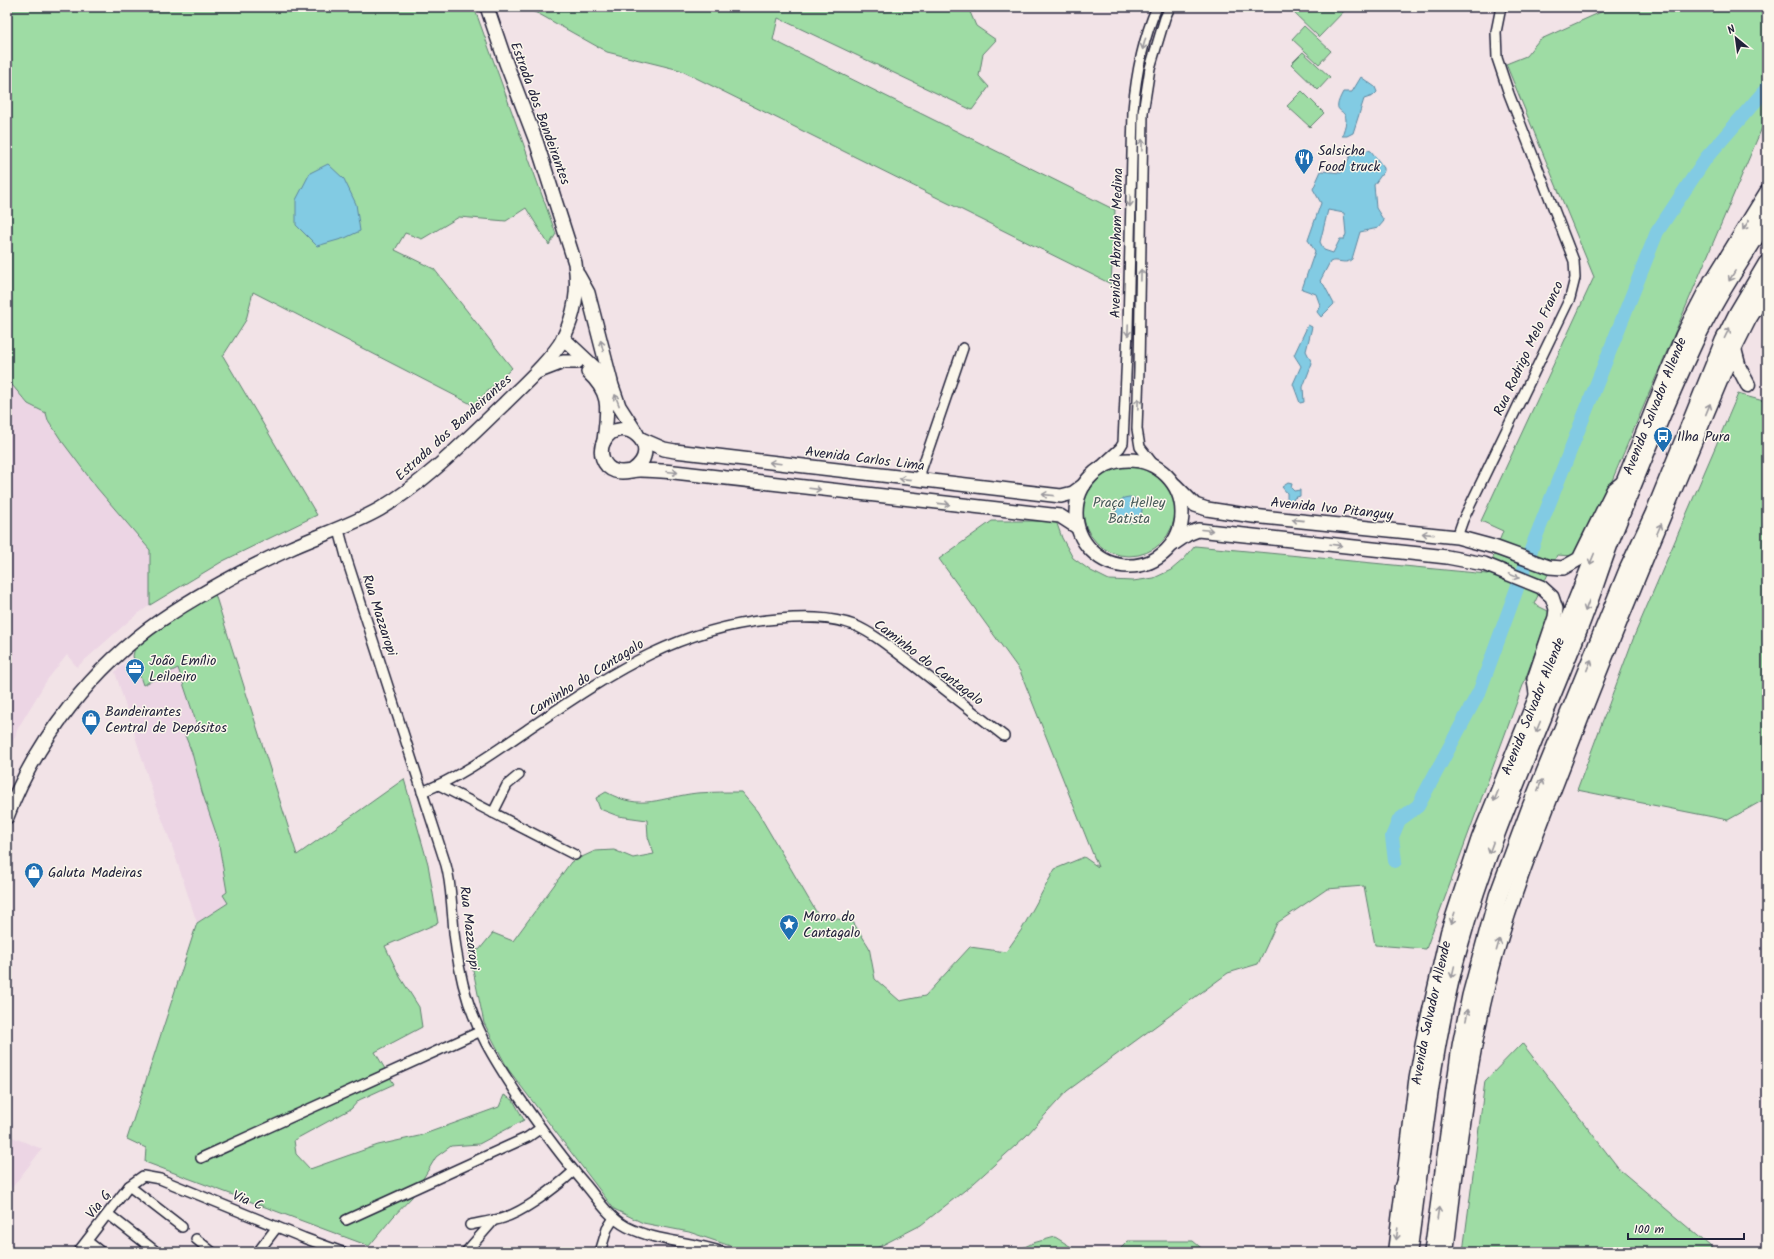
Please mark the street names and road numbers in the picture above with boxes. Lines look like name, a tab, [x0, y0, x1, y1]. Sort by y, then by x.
street label: Estrada dos Bandeirantes	[504, 39, 576, 188]
street label: Avenida Abraham Medina	[1105, 168, 1129, 318]
street label: Rua Rodrigo Melo Franco	[1488, 277, 1570, 419]
street label: Avenida Salvador Allende	[1617, 333, 1693, 478]
street label: Estrada dos Bandeirantes	[390, 369, 517, 486]
street label: Avenida Carlos Lima	[804, 441, 926, 477]
street label: Avenida Ivo Pitanguy	[1269, 492, 1395, 526]
street label: Rua Mazzaropi	[356, 572, 403, 660]
street label: Caminho do Cantagalo	[869, 614, 988, 712]
street label: Caminho do Cantagalo	[524, 633, 649, 722]
street label: Avenida Salvador Allende	[1496, 634, 1571, 779]
street label: Rua Mazzaropi	[453, 885, 485, 972]
street label: Avenida Salvador Allende	[1406, 938, 1458, 1087]
street label: Via G	[80, 1185, 117, 1224]
street label: Via C	[229, 1185, 266, 1217]

